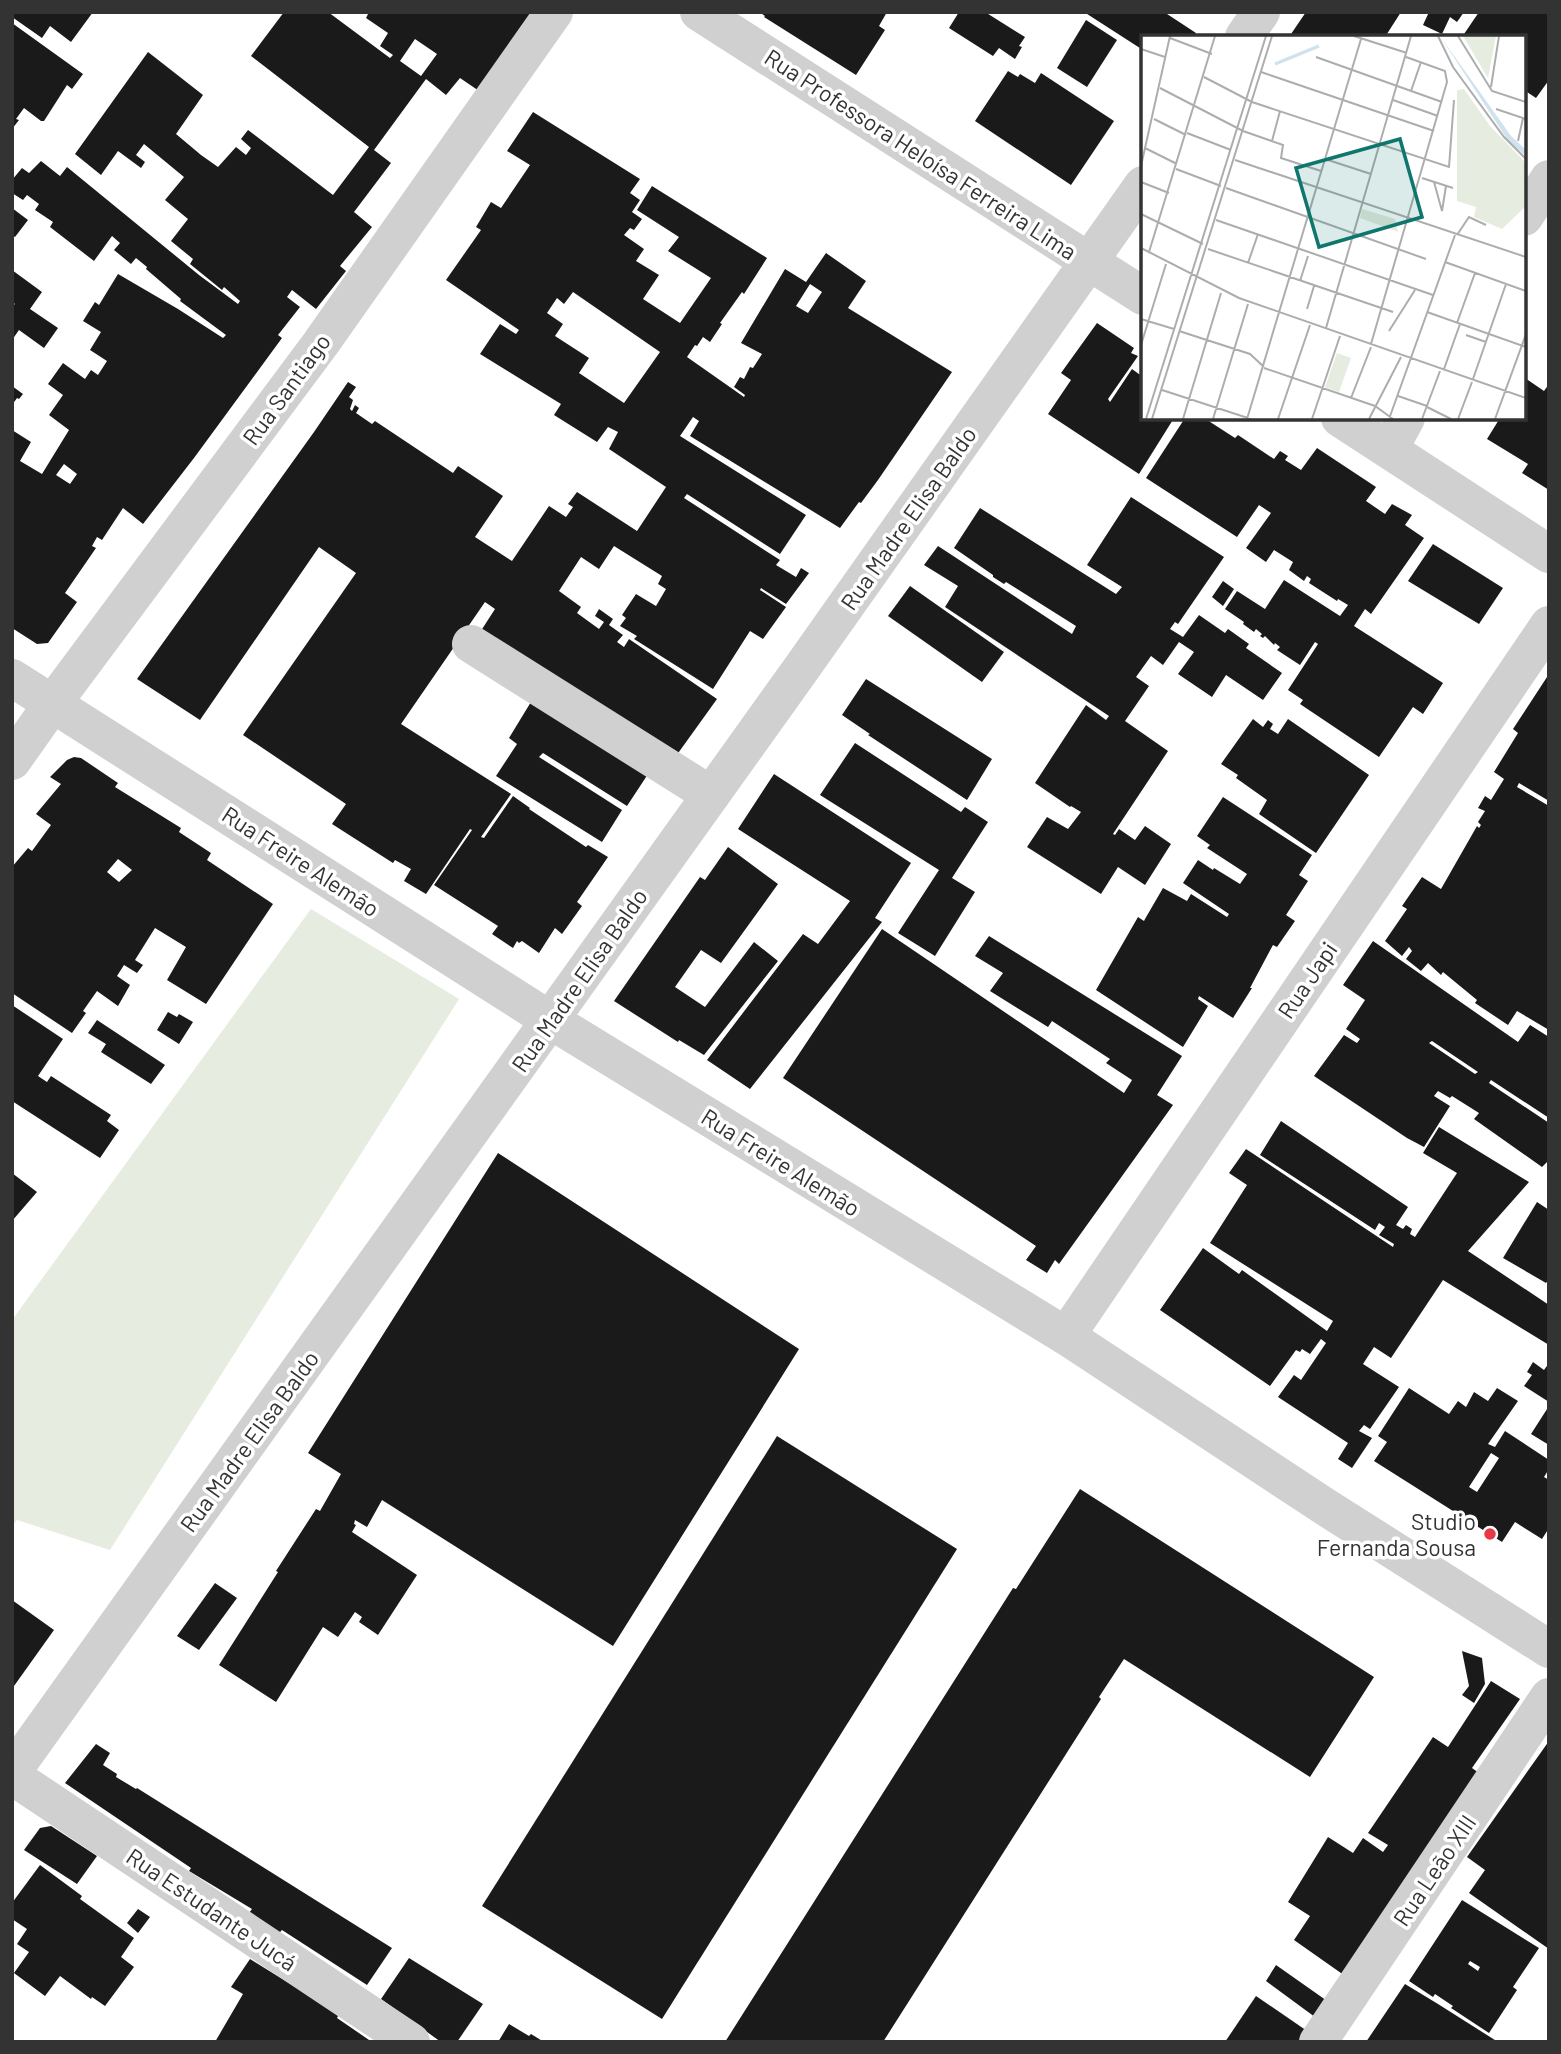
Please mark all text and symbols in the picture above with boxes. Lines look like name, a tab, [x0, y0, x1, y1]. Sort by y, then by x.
inset map	[1141, 35, 1526, 420]
street label: Rua Professora Heloísa Ferreira Lima	[760, 43, 1082, 265]
street label: Rua Santiago	[236, 328, 336, 450]
street label: Rua Madre Elisa Baldo	[834, 421, 982, 615]
street label: Rua Freire Alemão	[217, 800, 385, 922]
street label: Rua Madre Elisa Baldo	[505, 883, 653, 1077]
street label: Rua Japi	[1271, 936, 1343, 1024]
street label: Rua Freire Alemão	[697, 1102, 865, 1222]
street label: Rua Madre Elisa Baldo	[174, 1345, 324, 1537]
place label: Studio Fernanda Sousa	[1317, 1507, 1476, 1561]
marker: Studio Fernanda Sousa	[1482, 1526, 1498, 1542]
street label: Rua Leão XIII	[1387, 1809, 1481, 1931]
street label: Rua Estudante Jucá	[122, 1842, 302, 1976]

